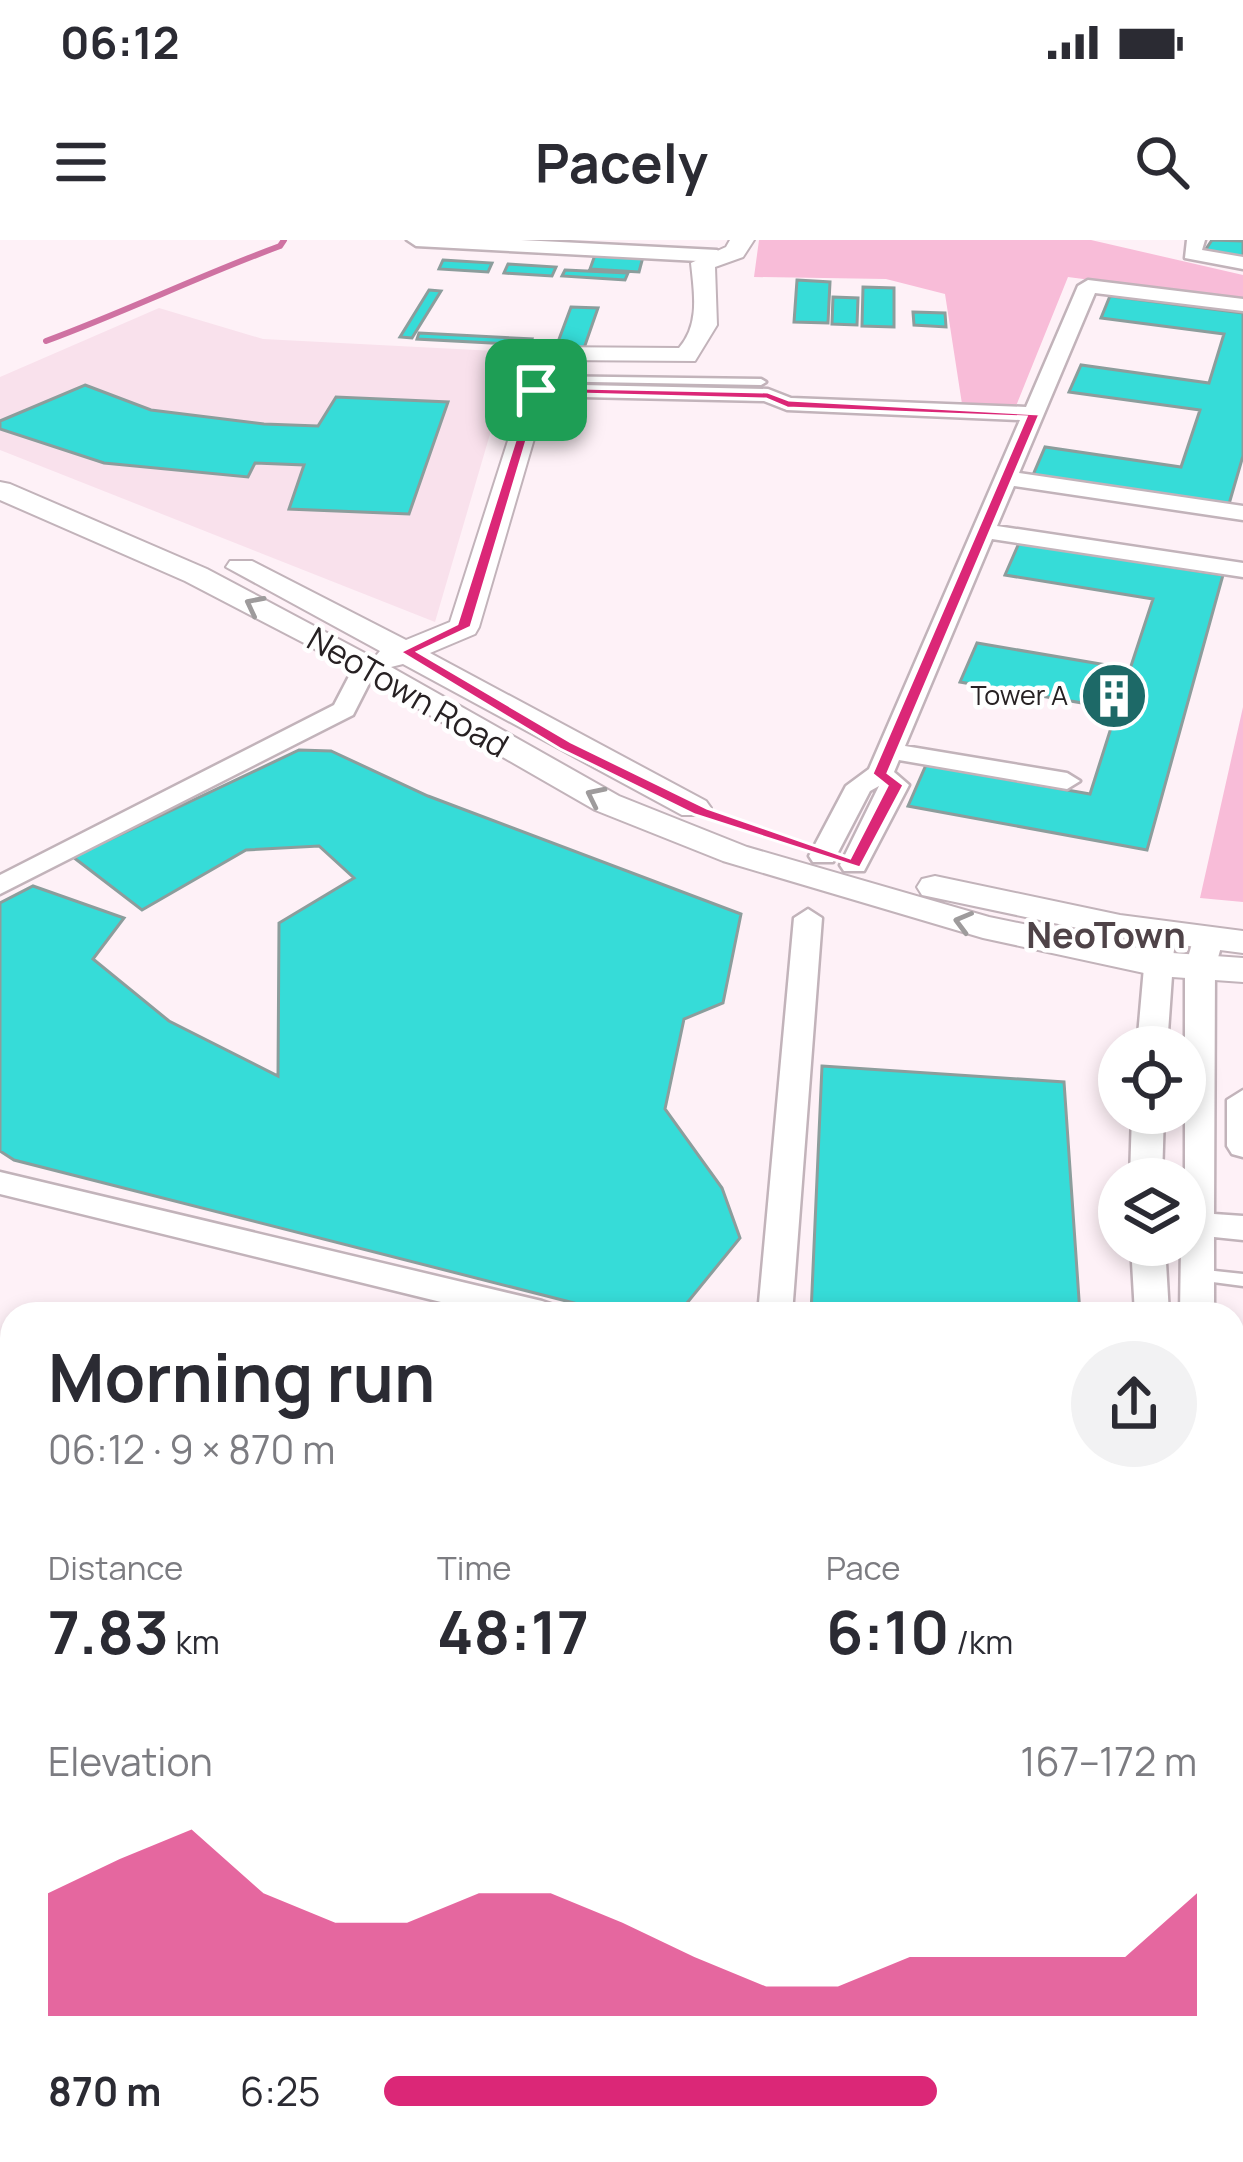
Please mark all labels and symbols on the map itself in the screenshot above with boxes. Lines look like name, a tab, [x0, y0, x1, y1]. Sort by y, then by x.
pin	[485, 339, 587, 441]
one-way arrow	[246, 596, 267, 619]
street label: NeoTown Road	[300, 616, 517, 767]
building icon: Tower A	[1079, 661, 1149, 731]
place label: Tower A	[970, 676, 1068, 713]
one-way arrow	[585, 787, 607, 810]
district label: NeoTown	[1026, 910, 1186, 959]
one-way arrow	[953, 911, 974, 936]

